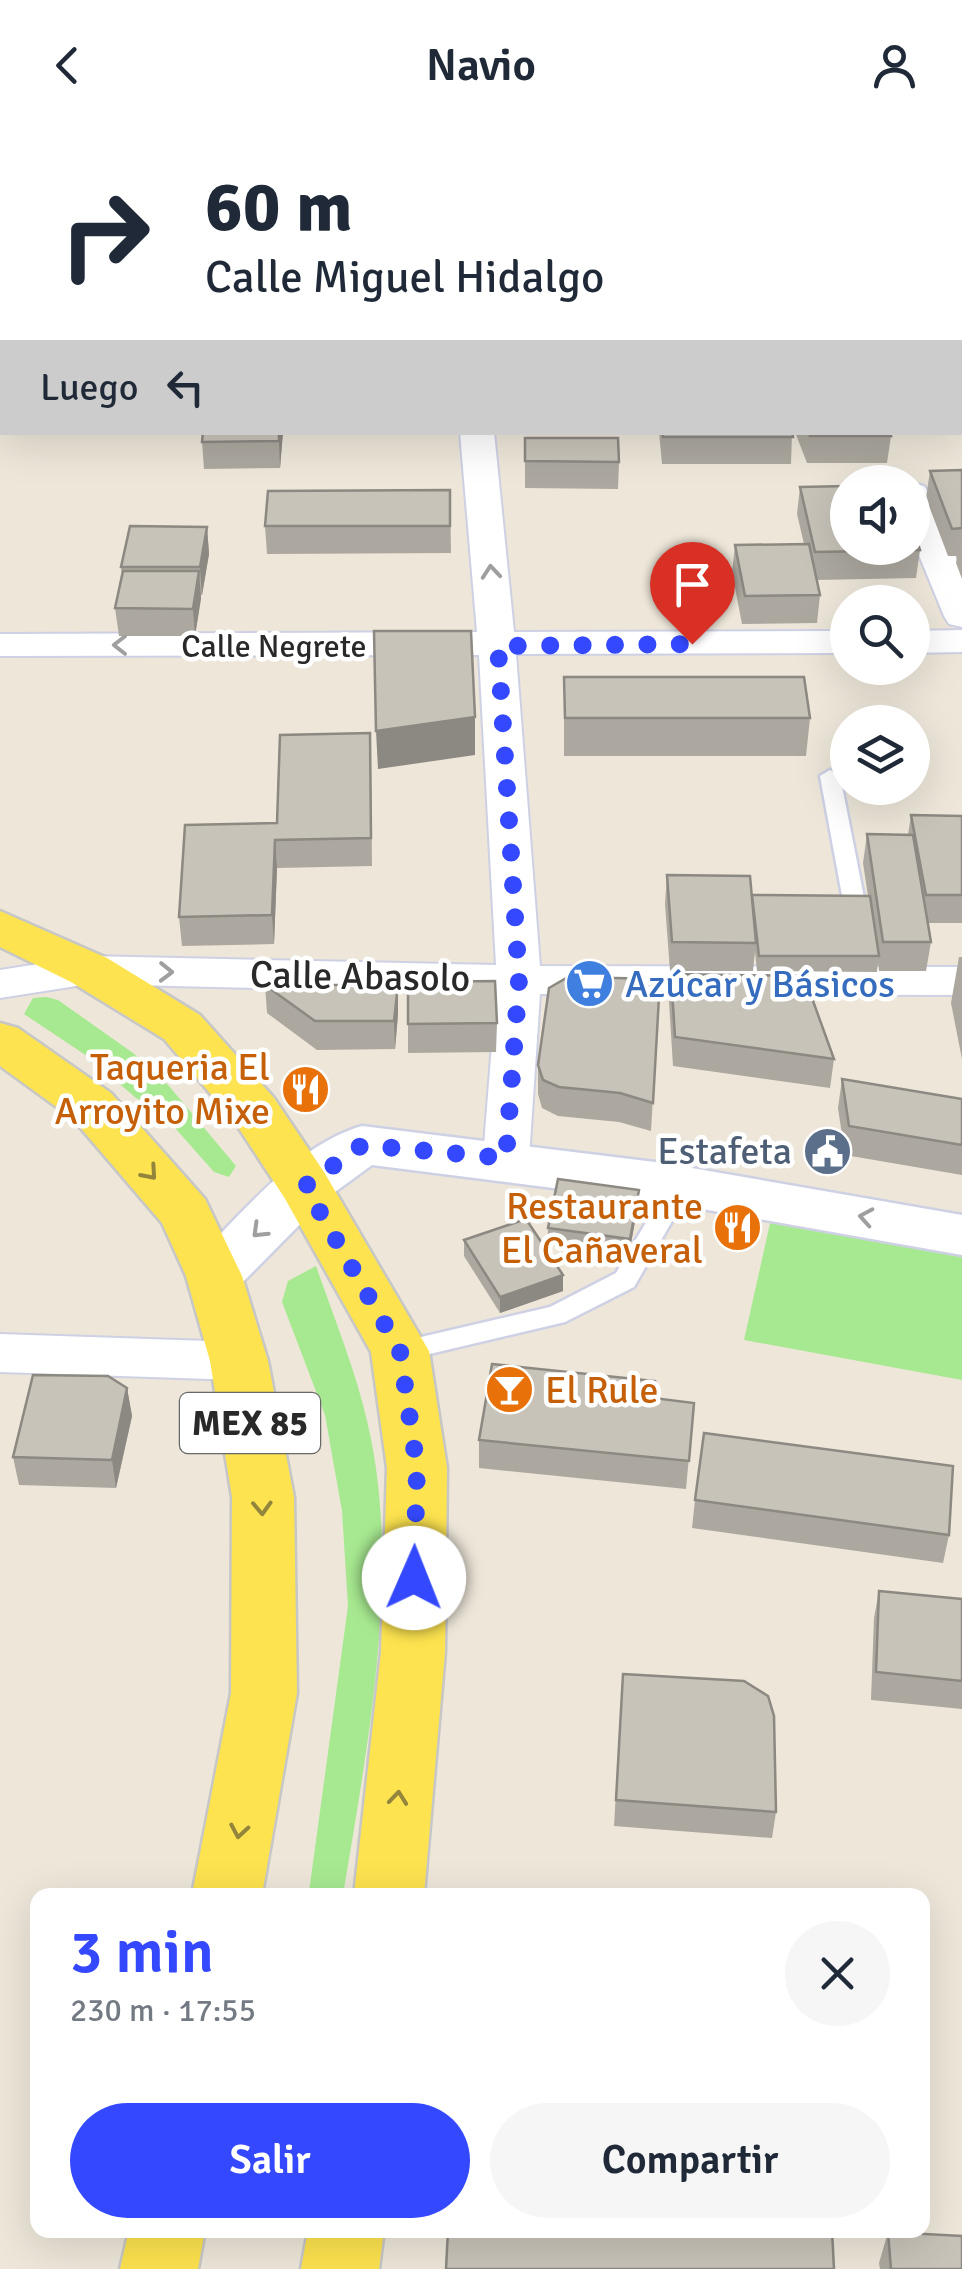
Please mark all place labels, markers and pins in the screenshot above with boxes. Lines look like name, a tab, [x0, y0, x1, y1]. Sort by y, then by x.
pin	[650, 542, 735, 645]
supermarket icon: Azúcar y Básicos	[564, 958, 616, 1010]
place label: Azúcar y Básicos	[625, 961, 895, 1008]
place label: Taqueria El Arroyito Mixe	[55, 1044, 270, 1135]
restaurant icon: Taqueria El Arroyito Mixe	[279, 1063, 331, 1115]
public building icon: Estafeta	[801, 1125, 853, 1177]
place label: Estafeta	[657, 1128, 792, 1175]
place label: Restaurante El Cañaveral	[501, 1183, 703, 1274]
restaurant icon: Restaurante El Cañaveral	[712, 1202, 764, 1254]
bar icon: El Rule	[484, 1364, 536, 1416]
place label: El Rule	[545, 1367, 659, 1414]

